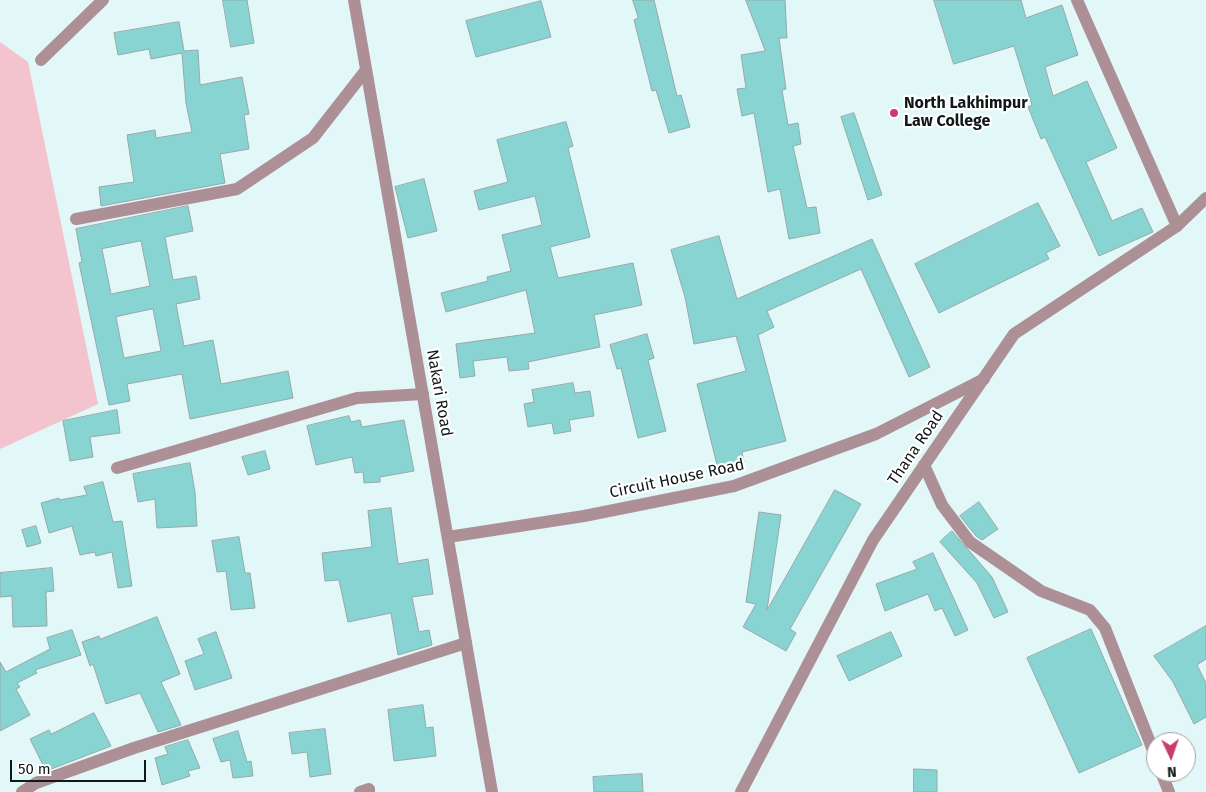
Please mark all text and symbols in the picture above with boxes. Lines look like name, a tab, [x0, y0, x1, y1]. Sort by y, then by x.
place label: North Lakhimpur Law College	[904, 94, 1028, 132]
marker: North Lakhimpur Law College	[888, 107, 900, 119]
street label: Nakari Road	[422, 348, 456, 438]
street label: Thana Road	[884, 407, 948, 489]
street label: Circuit House Road	[608, 455, 746, 503]
north arrow	[1146, 732, 1196, 782]
scale bar	[12, 750, 149, 782]
text: 50 m	[18, 760, 51, 778]
text: N	[1167, 763, 1177, 780]

